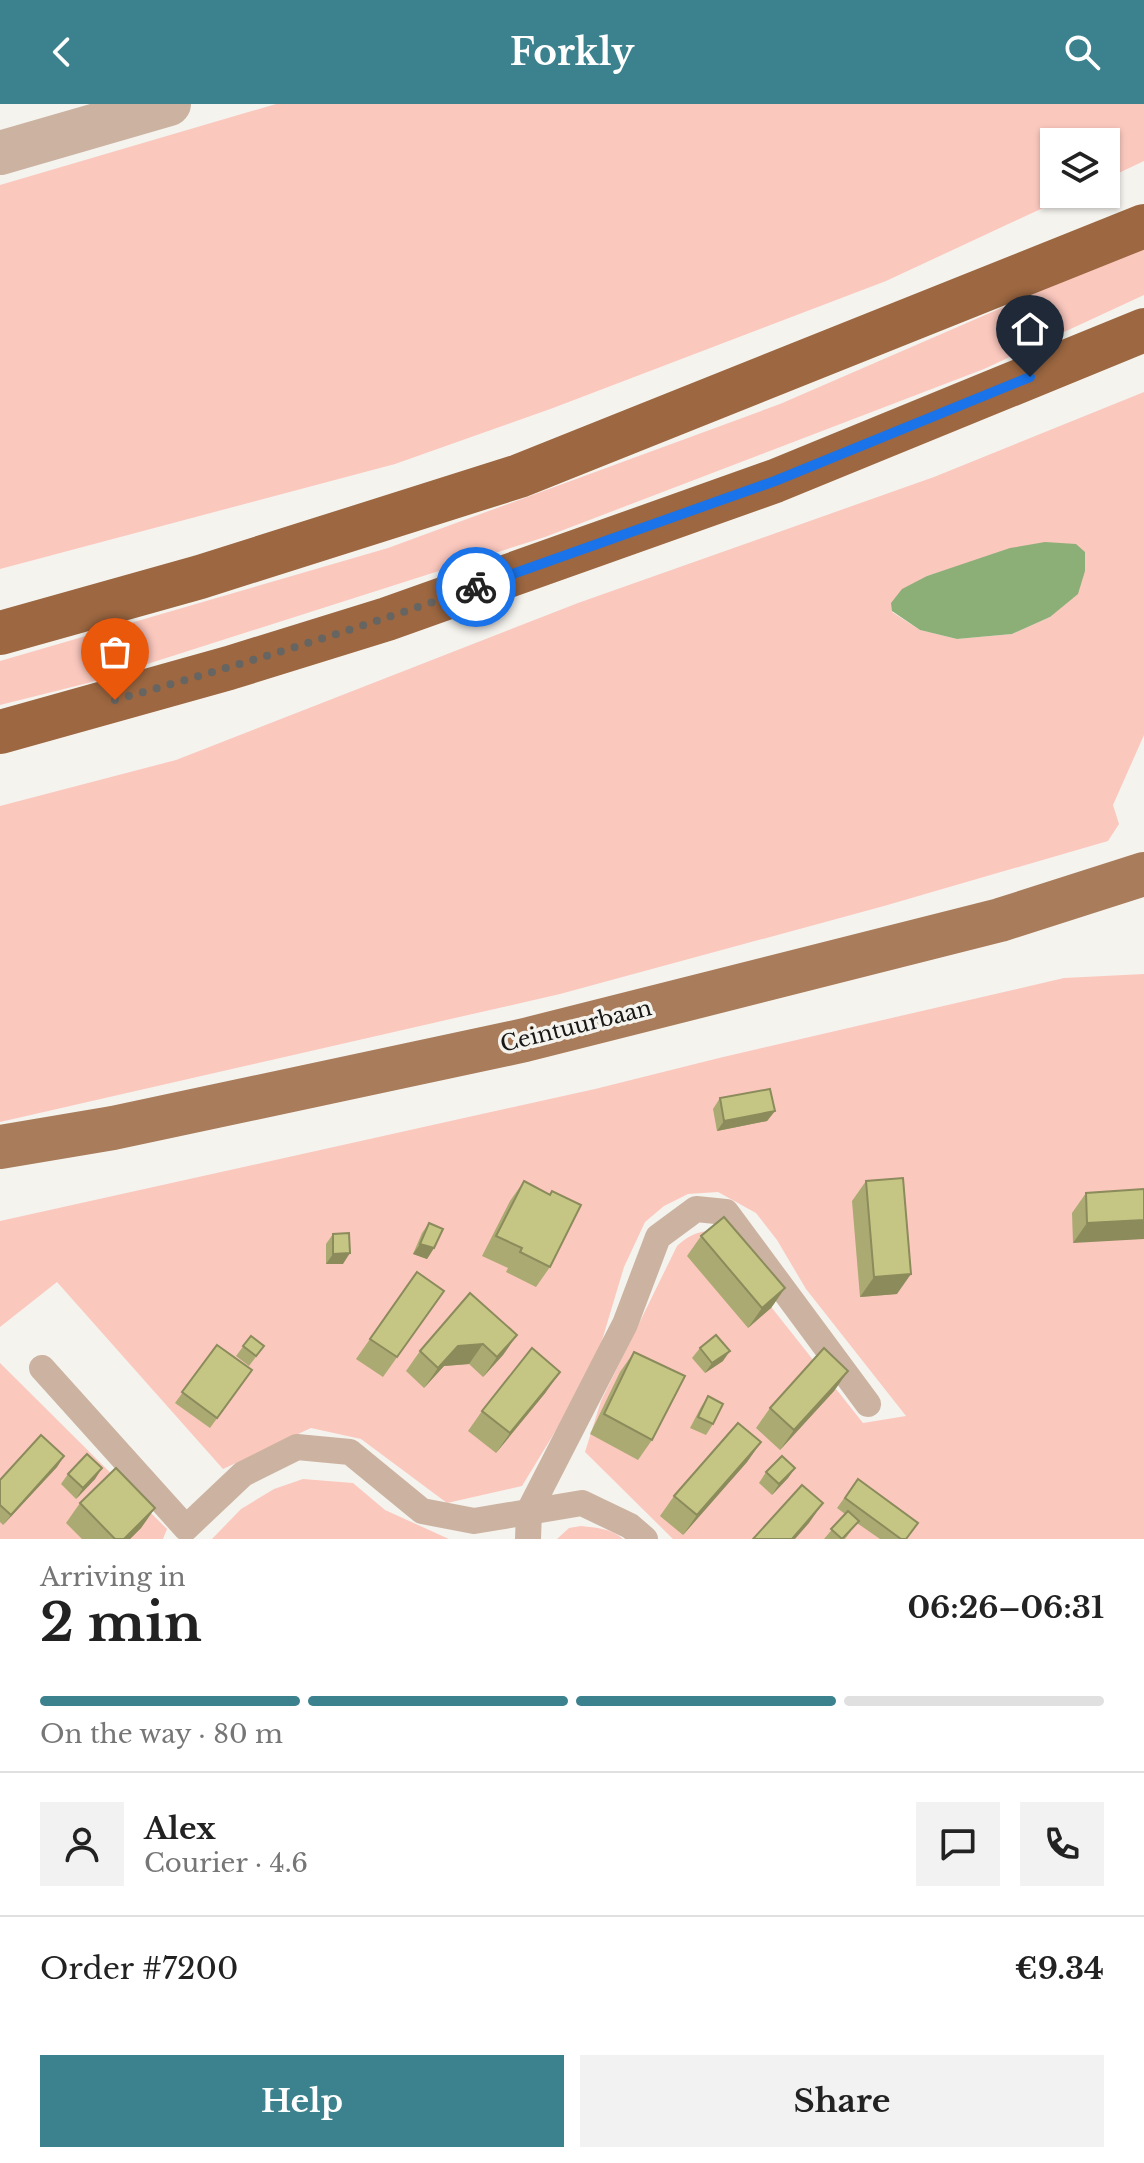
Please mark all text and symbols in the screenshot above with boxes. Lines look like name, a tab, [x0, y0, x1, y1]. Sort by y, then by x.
icon: back	[40, 30, 84, 74]
text: Forkly	[510, 30, 634, 75]
icon: search	[1060, 30, 1104, 74]
map controls	[1040, 128, 1120, 208]
button: layers	[1040, 128, 1120, 208]
pin	[996, 295, 1064, 377]
icon: home	[1008, 307, 1052, 351]
courier	[436, 547, 516, 627]
icon: bike	[454, 565, 498, 609]
pin	[81, 618, 149, 700]
icon: bag	[93, 630, 137, 674]
street label: Ceintuurbaan	[497, 994, 655, 1058]
text: Arriving in	[40, 1561, 186, 1593]
text: 06:26–06:31	[907, 1589, 1104, 1626]
text: 2 min	[40, 1591, 202, 1655]
text: On the way · 80 m	[40, 1718, 283, 1750]
button: person	[40, 1802, 124, 1886]
button: chat	[916, 1802, 1000, 1886]
button: phone	[1020, 1802, 1104, 1886]
text: Alex	[144, 1810, 216, 1847]
text: Courier · 4.6	[144, 1847, 308, 1879]
text: Order #7200	[40, 1950, 238, 1987]
text: €9.34	[1015, 1950, 1104, 1987]
button: Help	[40, 2055, 564, 2147]
button: Share	[580, 2055, 1104, 2147]

